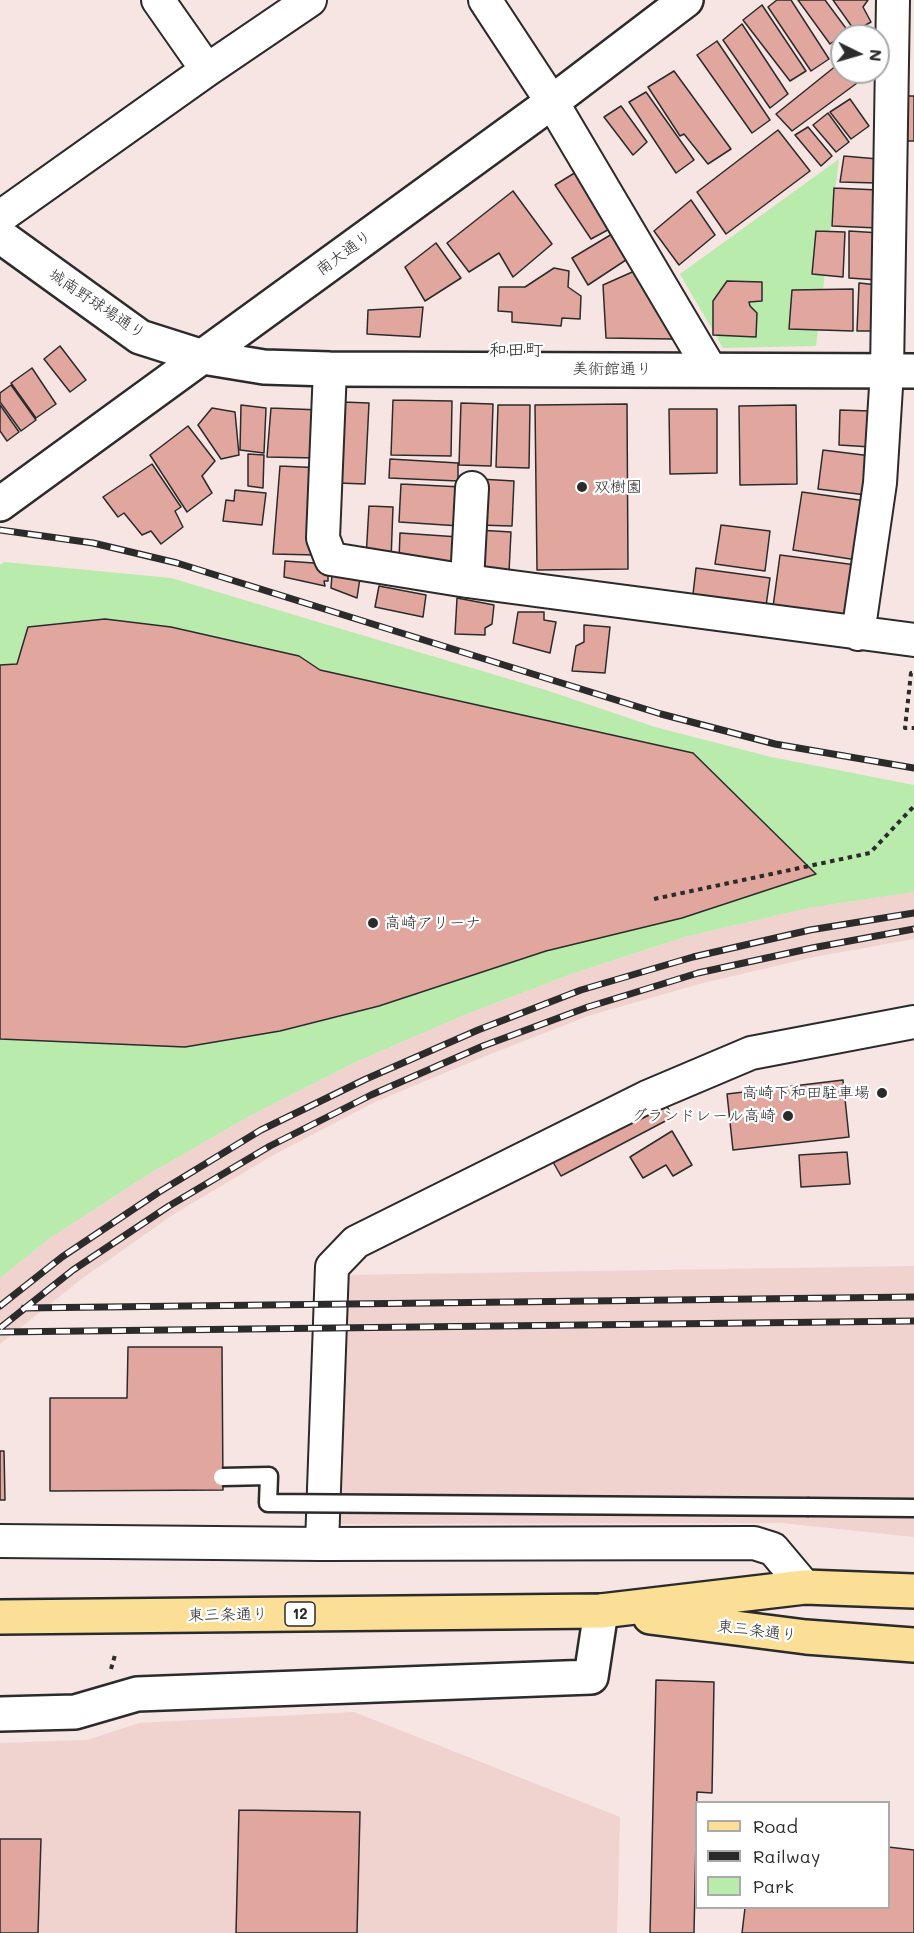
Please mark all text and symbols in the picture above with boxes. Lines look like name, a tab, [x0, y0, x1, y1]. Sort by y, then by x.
north arrow	[830, 24, 890, 84]
text: N	[865, 48, 887, 62]
street label: 南大通り	[312, 226, 376, 280]
street label: 城南野球場通り	[45, 265, 149, 343]
district label: 和田町	[489, 339, 543, 361]
street label: 美術館通り	[572, 359, 652, 379]
place label: 双樹園	[594, 477, 642, 497]
marker: 双樹園	[575, 480, 589, 494]
place label: 高崎アリーナ	[385, 913, 481, 933]
marker: 高崎アリーナ	[366, 916, 380, 930]
place label: 高崎下和田駐車場	[742, 1083, 870, 1103]
marker: 高崎下和田駐車場	[875, 1086, 889, 1100]
place label: グランドレール高崎	[631, 1106, 776, 1126]
marker: グランドレール高崎	[781, 1109, 795, 1123]
road number: 12	[285, 1602, 315, 1626]
street label: 東三条通り	[188, 1605, 268, 1625]
street label: 東三条通り	[716, 1617, 798, 1645]
legend	[695, 1801, 890, 1909]
text: Road	[753, 1814, 798, 1838]
text: Railway	[753, 1844, 820, 1868]
text: Park	[753, 1874, 794, 1898]

